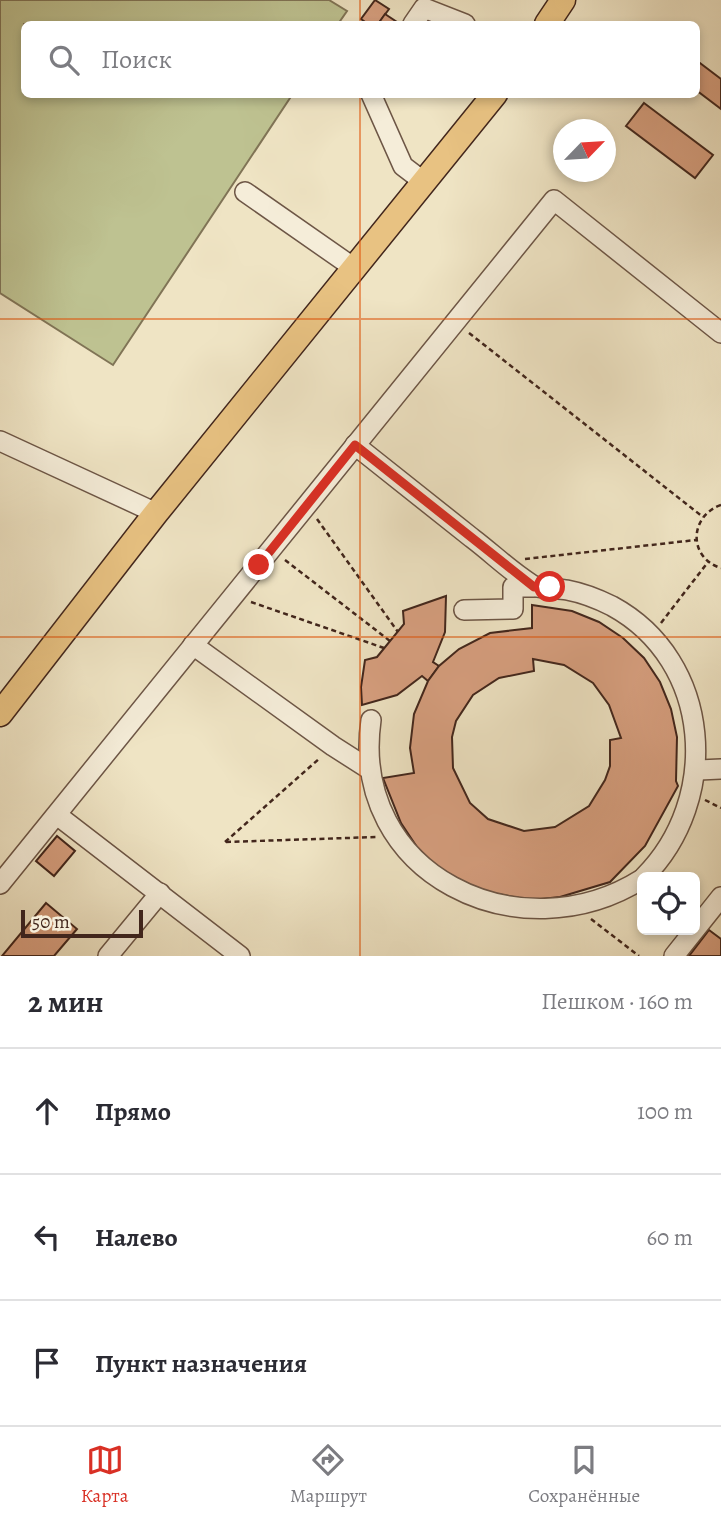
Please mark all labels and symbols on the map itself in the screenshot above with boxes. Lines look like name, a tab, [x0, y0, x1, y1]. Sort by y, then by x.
north arrow	[553, 119, 616, 182]
route end	[243, 549, 274, 580]
route start	[534, 571, 565, 602]
scale bar	[21, 907, 144, 939]

